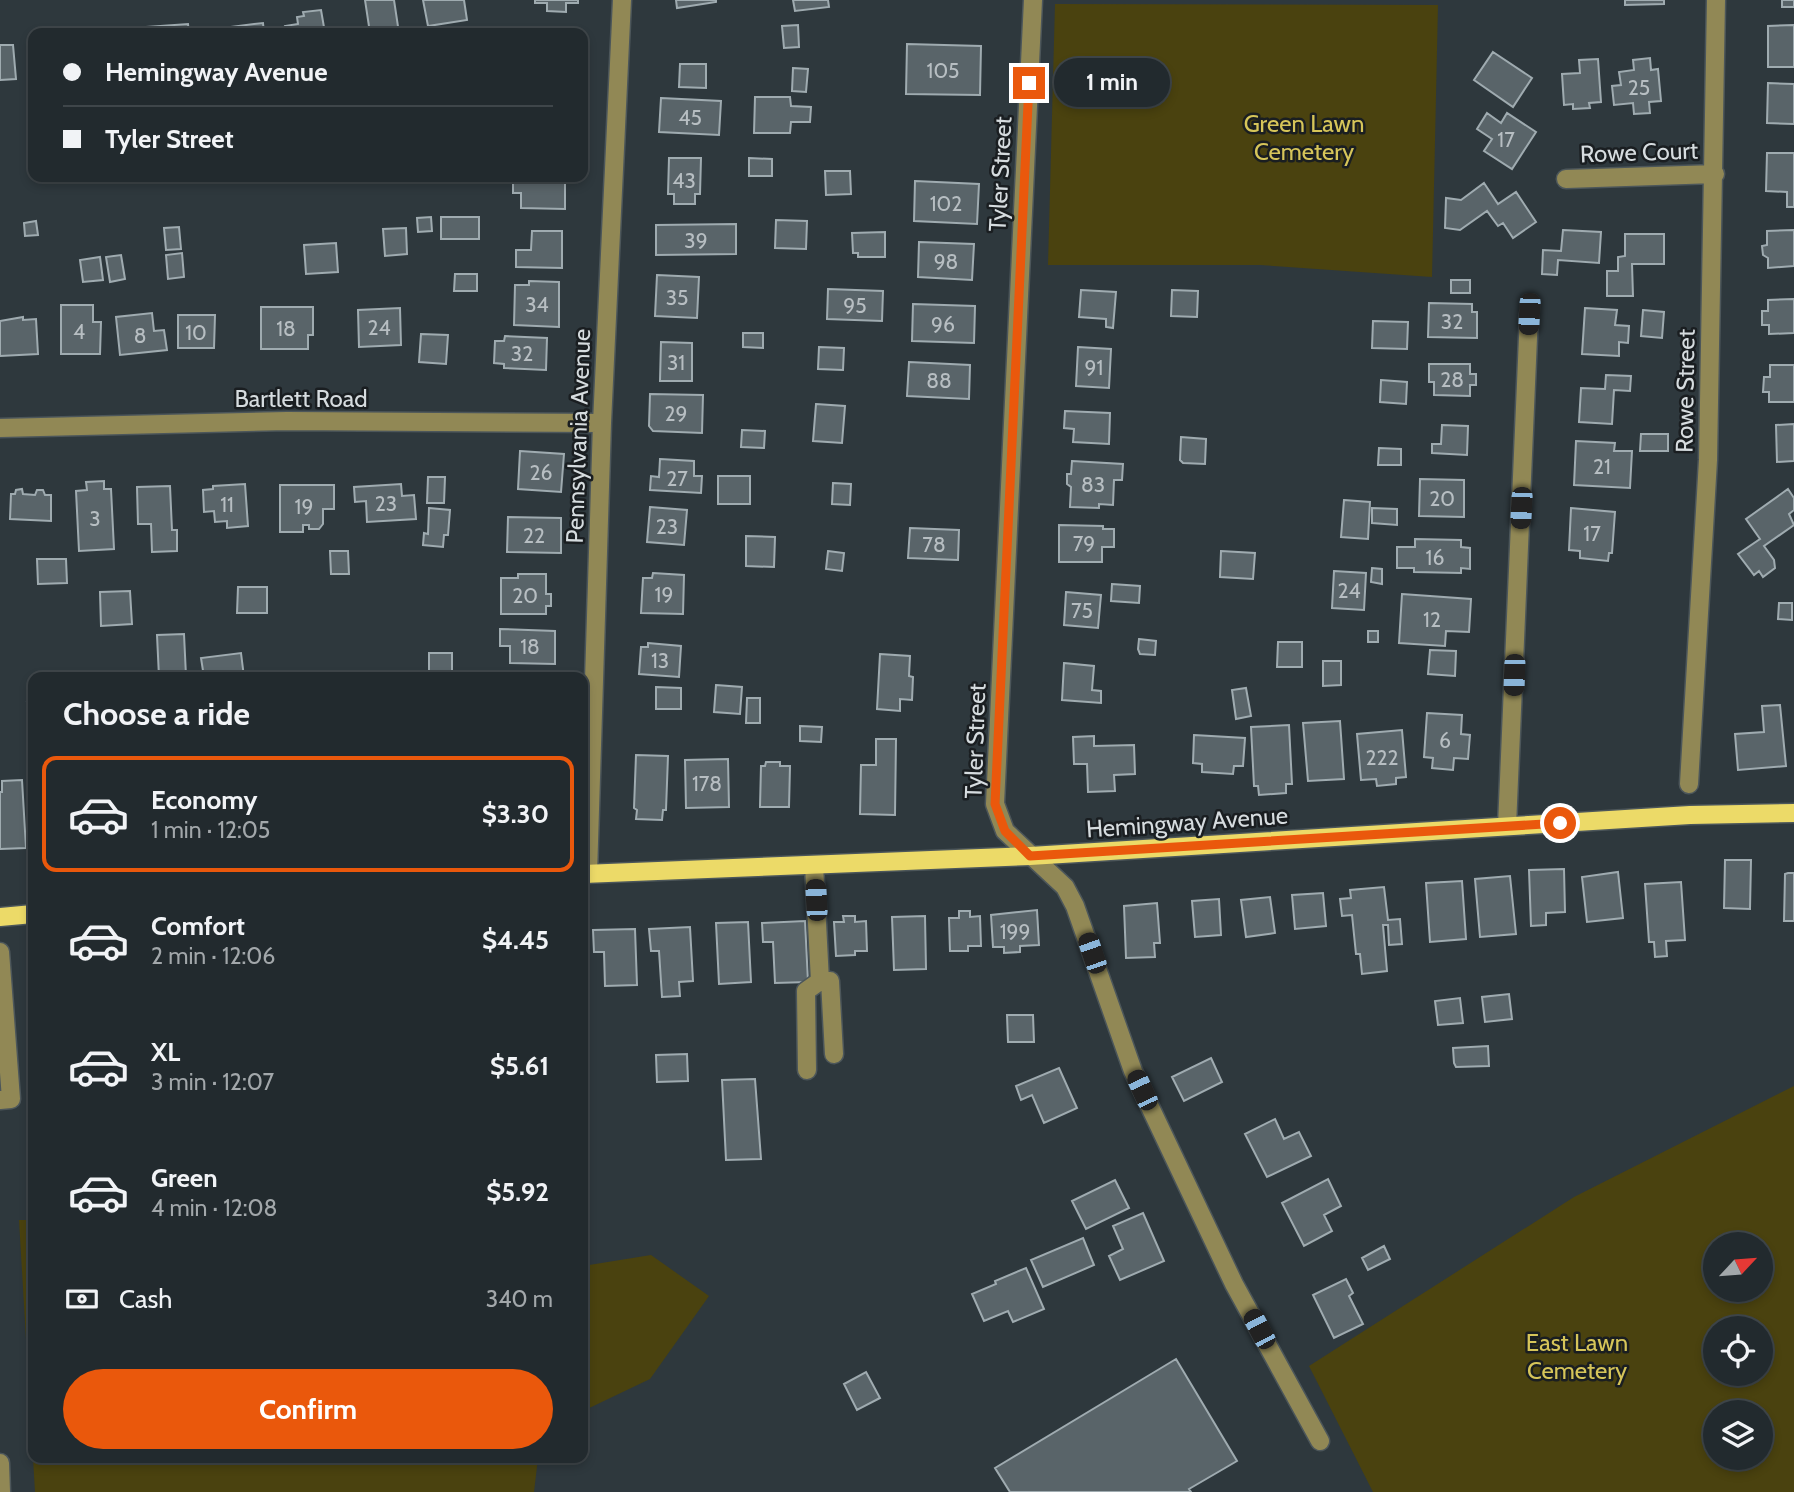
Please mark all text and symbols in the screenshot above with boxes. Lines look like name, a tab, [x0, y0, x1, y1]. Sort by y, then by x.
text: Hemingway Avenue	[105, 56, 328, 88]
house number: 105	[927, 58, 959, 83]
callout: 1 min	[1054, 58, 1169, 108]
route end	[1013, 67, 1045, 99]
text: 1 min	[1086, 68, 1138, 96]
house number: 25	[1628, 75, 1650, 100]
house number: 45	[678, 105, 702, 130]
park label: Green Lawn Cemetery	[1244, 109, 1364, 166]
street label: Tyler Street	[983, 116, 1017, 232]
text: Tyler Street	[105, 123, 234, 155]
house number: 17	[1497, 127, 1515, 152]
street label: Rowe Court	[1580, 135, 1698, 169]
house number: 43	[672, 168, 696, 193]
house number: 102	[930, 191, 962, 216]
house number: 39	[684, 228, 708, 253]
house number: 98	[934, 249, 958, 274]
house number: 35	[666, 285, 688, 310]
house number: 34	[525, 292, 549, 317]
car	[1518, 292, 1541, 336]
house number: 95	[843, 293, 867, 318]
house number: 32	[1441, 309, 1463, 334]
house number: 96	[931, 312, 955, 337]
house number: 24	[367, 315, 391, 340]
house number: 18	[276, 316, 296, 341]
house number: 4	[73, 319, 85, 344]
house number: 10	[185, 320, 207, 345]
house number: 8	[134, 323, 146, 348]
street label: Pennsylvania Avenue	[560, 328, 596, 544]
street label: Rowe Street	[1669, 329, 1701, 453]
house number: 32	[511, 341, 533, 366]
house number: 31	[667, 350, 685, 375]
house number: 91	[1085, 355, 1103, 380]
house number: 28	[1440, 367, 1464, 392]
house number: 88	[926, 368, 952, 393]
street label: Bartlett Road	[235, 384, 368, 413]
house number: 29	[665, 401, 687, 426]
house number: 21	[1593, 454, 1611, 479]
house number: 26	[530, 460, 553, 485]
house number: 27	[666, 466, 688, 491]
house number: 83	[1081, 472, 1105, 497]
house number: 20	[1429, 486, 1455, 511]
car	[1510, 486, 1533, 530]
house number: 23	[375, 491, 397, 516]
house number: 11	[220, 492, 234, 517]
house number: 19	[295, 494, 313, 519]
house number: 3	[89, 506, 101, 531]
house number: 23	[656, 514, 678, 539]
house number: 17	[1583, 521, 1601, 546]
house number: 22	[523, 523, 545, 548]
house number: 79	[1073, 531, 1095, 556]
house number: 78	[922, 532, 946, 557]
house number: 16	[1426, 545, 1444, 570]
house number: 24	[1337, 578, 1361, 603]
house number: 19	[655, 582, 673, 607]
house number: 20	[512, 583, 538, 608]
house number: 75	[1071, 598, 1093, 623]
house number: 12	[1423, 607, 1441, 632]
house number: 18	[520, 634, 540, 659]
house number: 13	[651, 648, 669, 673]
car	[1503, 654, 1526, 696]
street label: Tyler Street	[958, 683, 992, 799]
text: Choose a ride	[63, 694, 250, 733]
house number: 6	[1439, 728, 1451, 753]
house number: 222	[1365, 745, 1399, 770]
house number: 178	[692, 771, 722, 796]
icon: car	[67, 783, 130, 846]
text: Economy	[151, 784, 257, 816]
text: $3.30	[482, 798, 549, 830]
street label: Hemingway Avenue	[1085, 800, 1289, 844]
route start	[1544, 807, 1576, 839]
text: 1 min · 12:05	[151, 816, 270, 844]
car	[805, 878, 828, 922]
icon: car	[67, 909, 130, 972]
text: Comfort	[151, 910, 245, 942]
house number: 199	[1000, 919, 1030, 944]
text: $4.45	[482, 924, 549, 956]
car	[1076, 930, 1109, 976]
text: 2 min · 12:06	[151, 942, 275, 970]
icon: car	[67, 1035, 130, 1098]
text: XL	[151, 1036, 180, 1068]
text: $5.61	[490, 1050, 549, 1082]
car	[1124, 1067, 1161, 1113]
text: 3 min · 12:07	[151, 1068, 274, 1096]
icon: car	[67, 1161, 130, 1224]
text: Green	[151, 1162, 218, 1194]
text: $5.92	[486, 1176, 549, 1208]
text: 4 min · 12:08	[151, 1194, 278, 1222]
north arrow	[1703, 1232, 1773, 1302]
map controls	[1703, 1232, 1773, 1470]
icon: cash	[63, 1280, 101, 1318]
text: Cash	[119, 1283, 172, 1315]
text: 340 m	[486, 1285, 553, 1313]
car	[1240, 1306, 1279, 1352]
button: locate	[1703, 1316, 1773, 1386]
park label: East Lawn Cemetery	[1526, 1328, 1628, 1385]
button: Confirm	[63, 1369, 553, 1449]
button: layers	[1703, 1400, 1773, 1470]

